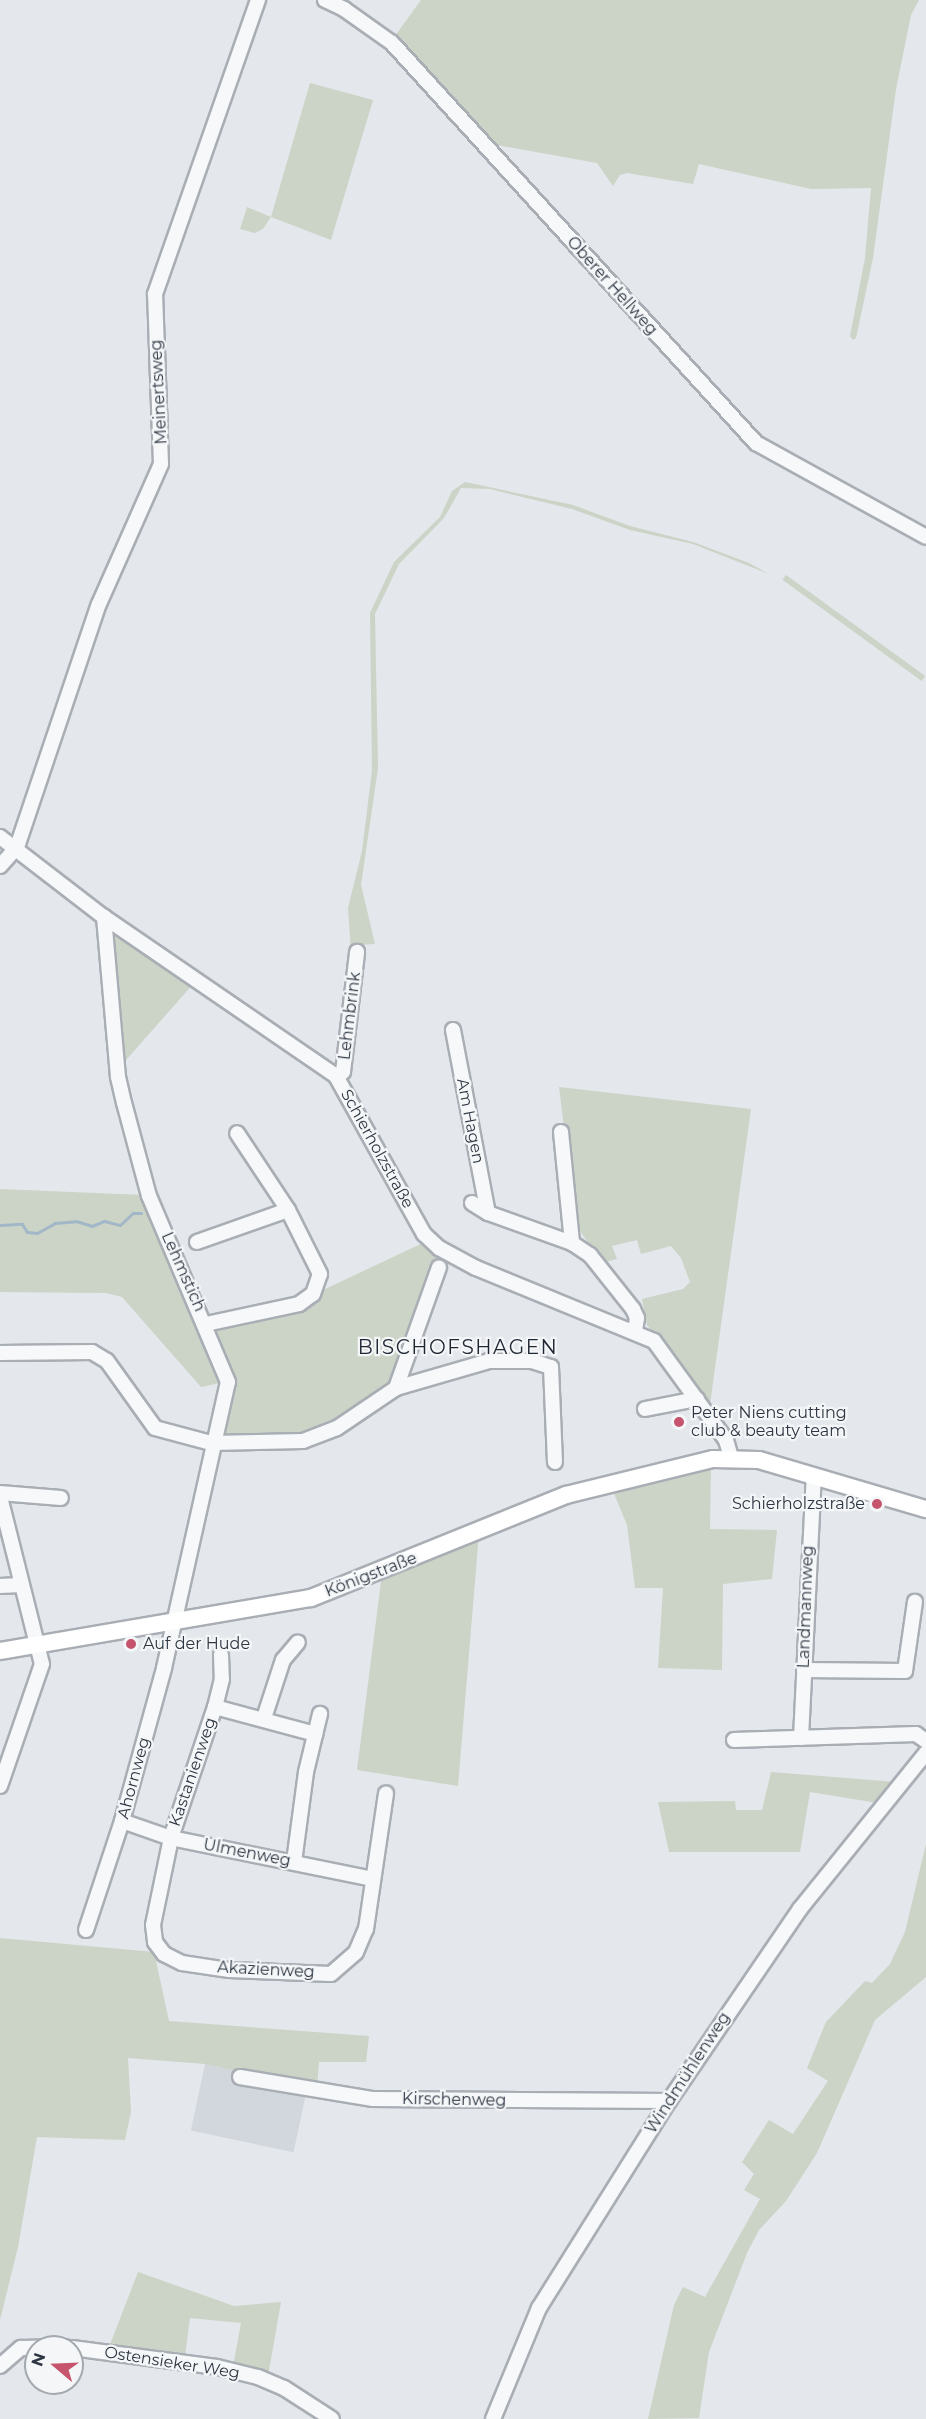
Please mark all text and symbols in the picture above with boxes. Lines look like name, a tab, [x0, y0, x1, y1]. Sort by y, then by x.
street label: Oberer Hellweg	[563, 233, 661, 339]
street label: Meinertsweg	[147, 339, 171, 445]
street label: Lehmbrink	[335, 971, 365, 1061]
street label: Am Hagen	[452, 1077, 488, 1165]
street label: Schierholzstraße	[336, 1086, 418, 1212]
street label: Lehmstich	[157, 1229, 209, 1315]
district label: BISCHOFSHAGEN	[358, 1335, 558, 1359]
place label: Peter Niens cutting club & beauty team	[691, 1403, 847, 1441]
marker: Peter Niens cutting club & beauty team	[672, 1415, 686, 1429]
place label: Schierholzstraße	[732, 1494, 865, 1514]
marker: Schierholzstraße	[870, 1497, 884, 1511]
street label: Landmannweg	[794, 1545, 818, 1669]
street label: Königstraße	[322, 1549, 420, 1601]
place label: Auf der Hude	[143, 1634, 250, 1654]
marker: Auf der Hude	[124, 1637, 138, 1651]
street label: Kastanienweg	[165, 1715, 221, 1829]
street label: Ahornweg	[114, 1735, 154, 1821]
street label: Ulmenweg	[202, 1835, 292, 1871]
street label: Akazienweg	[217, 1958, 315, 1982]
street label: Windmühlenweg	[642, 2009, 734, 2137]
street label: Kirschenweg	[402, 2089, 506, 2111]
north arrow	[24, 2335, 84, 2395]
street label: Ostensieker Weg	[103, 2343, 241, 2383]
text: N	[27, 2350, 49, 2369]

